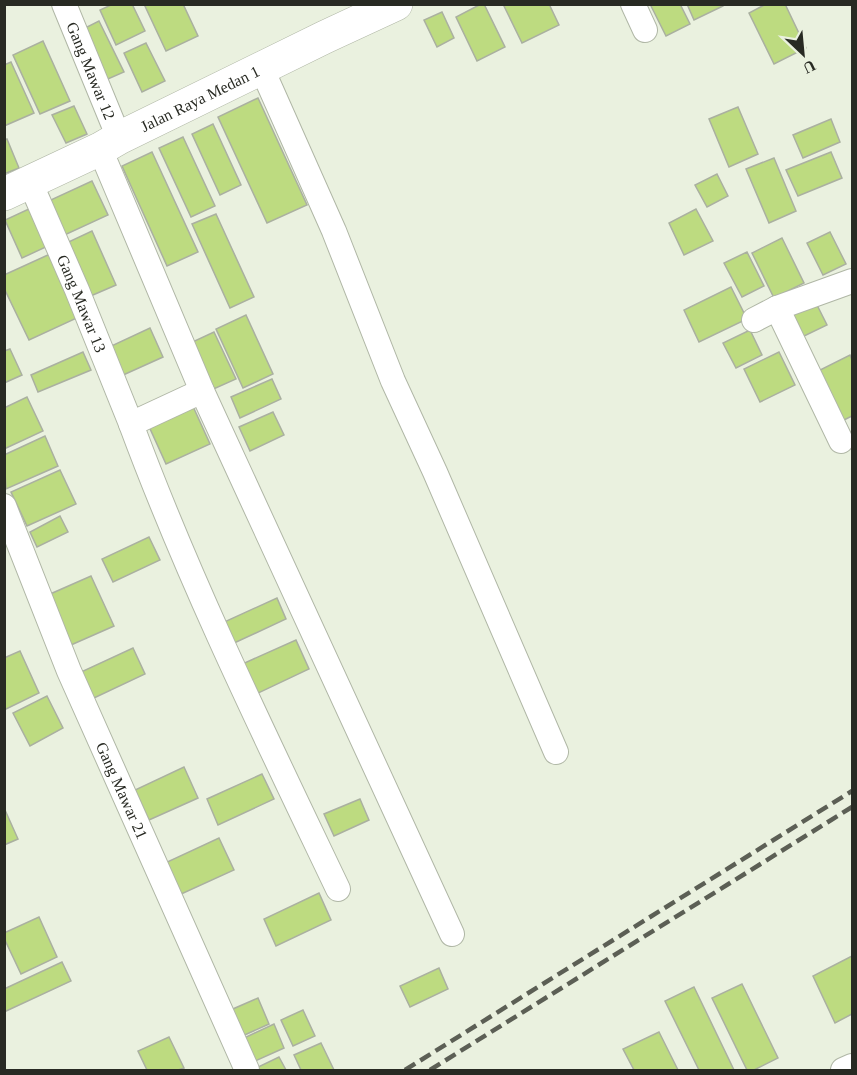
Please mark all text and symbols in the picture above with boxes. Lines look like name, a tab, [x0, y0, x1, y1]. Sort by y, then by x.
street label: Gang Mawar 12	[64, 19, 119, 122]
north arrow	[773, 24, 833, 84]
text: U	[800, 57, 818, 77]
street label: Jalan Raya Medan 1	[138, 62, 262, 135]
street label: Gang Mawar 13	[54, 252, 110, 355]
street label: Gang Mawar 21	[93, 739, 151, 841]

